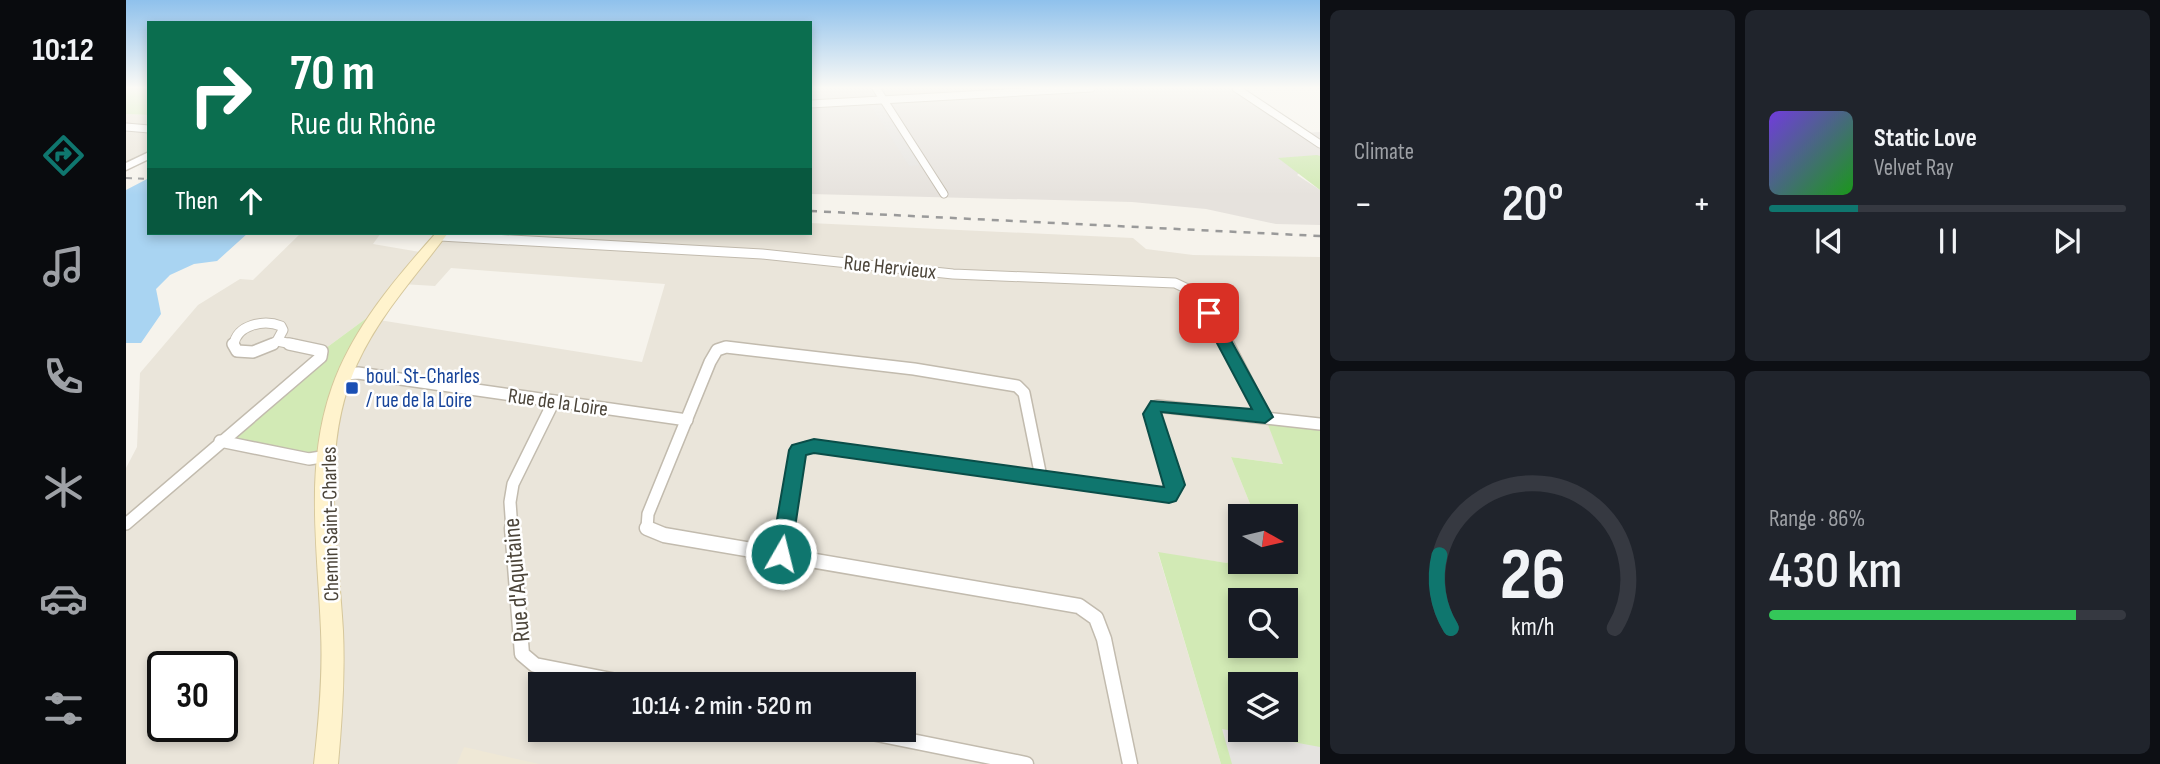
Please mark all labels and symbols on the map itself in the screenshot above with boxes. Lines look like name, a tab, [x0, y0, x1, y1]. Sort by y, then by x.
street label: Rue Hervieux	[843, 250, 937, 285]
pin	[1179, 283, 1239, 343]
place label: boul. St-Charles / rue de la Loire	[366, 364, 480, 413]
marker: boul. St-Charles / rue de la Loire	[344, 380, 360, 396]
street label: Rue de la Loire	[506, 383, 609, 422]
street label: Chemin Saint-Charles	[317, 446, 344, 602]
north arrow	[1228, 504, 1298, 574]
street label: Rue d'Aquitaine	[497, 517, 536, 643]
position arrow	[744, 517, 818, 591]
speed limit sign: 30	[147, 651, 238, 742]

